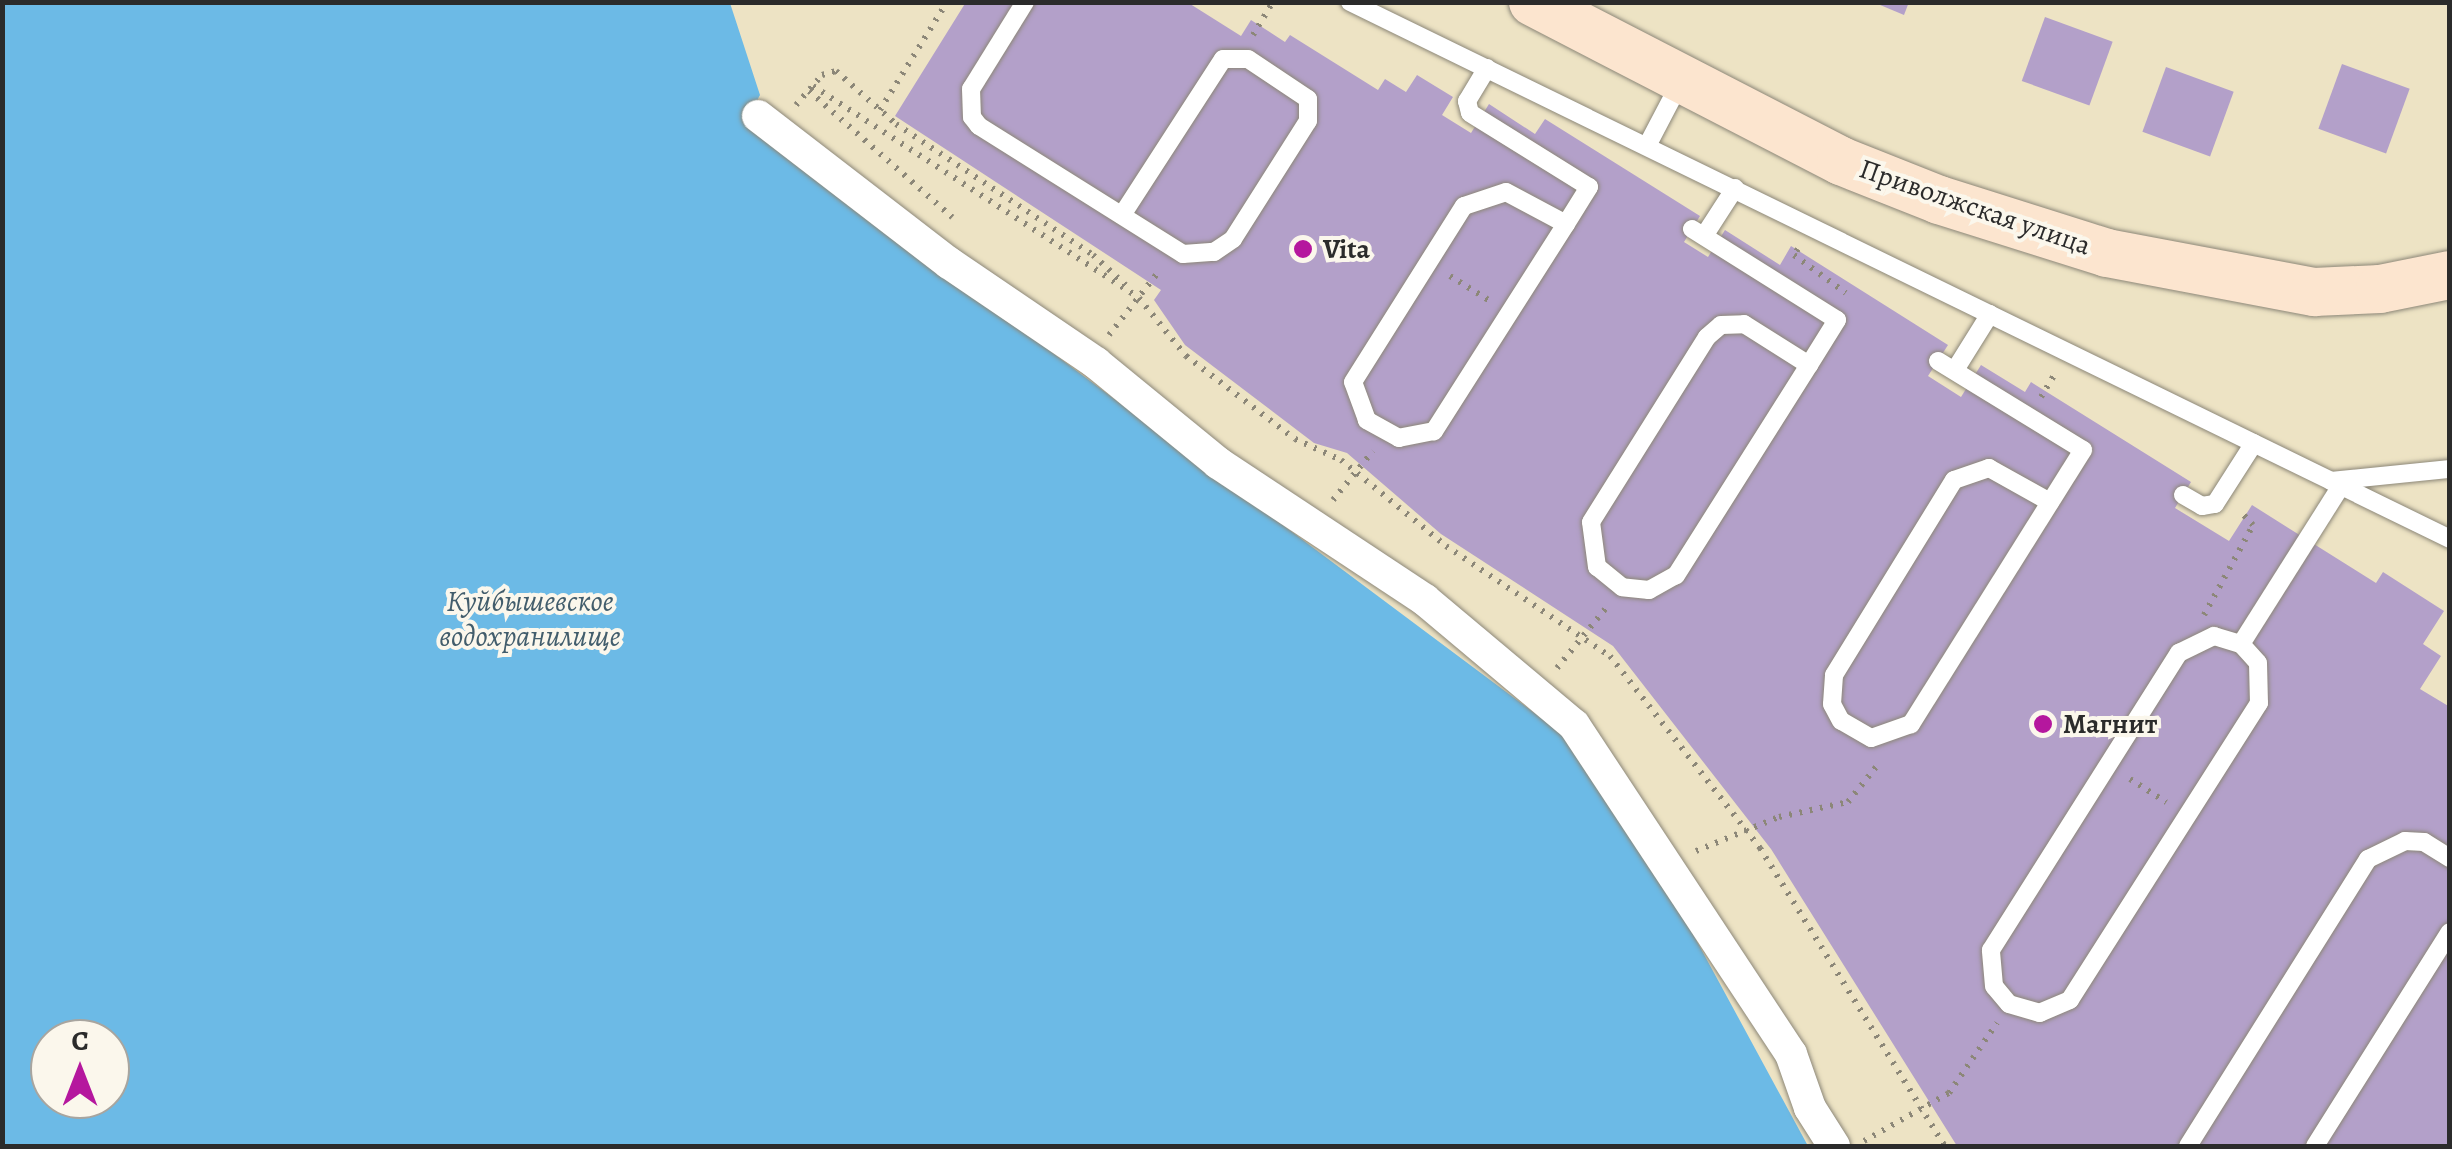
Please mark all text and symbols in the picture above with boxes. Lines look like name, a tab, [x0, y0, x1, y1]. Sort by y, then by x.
street label: Приволжская улица	[1855, 152, 2095, 262]
place label: Vita	[1323, 232, 1370, 266]
marker: Vita	[1292, 238, 1314, 260]
water label: Куйбышевское водохранилище	[439, 583, 621, 654]
place label: Магнит	[2063, 707, 2158, 741]
marker: Магнит	[2032, 713, 2054, 735]
north arrow	[30, 1019, 130, 1119]
text: С	[71, 1022, 89, 1060]

